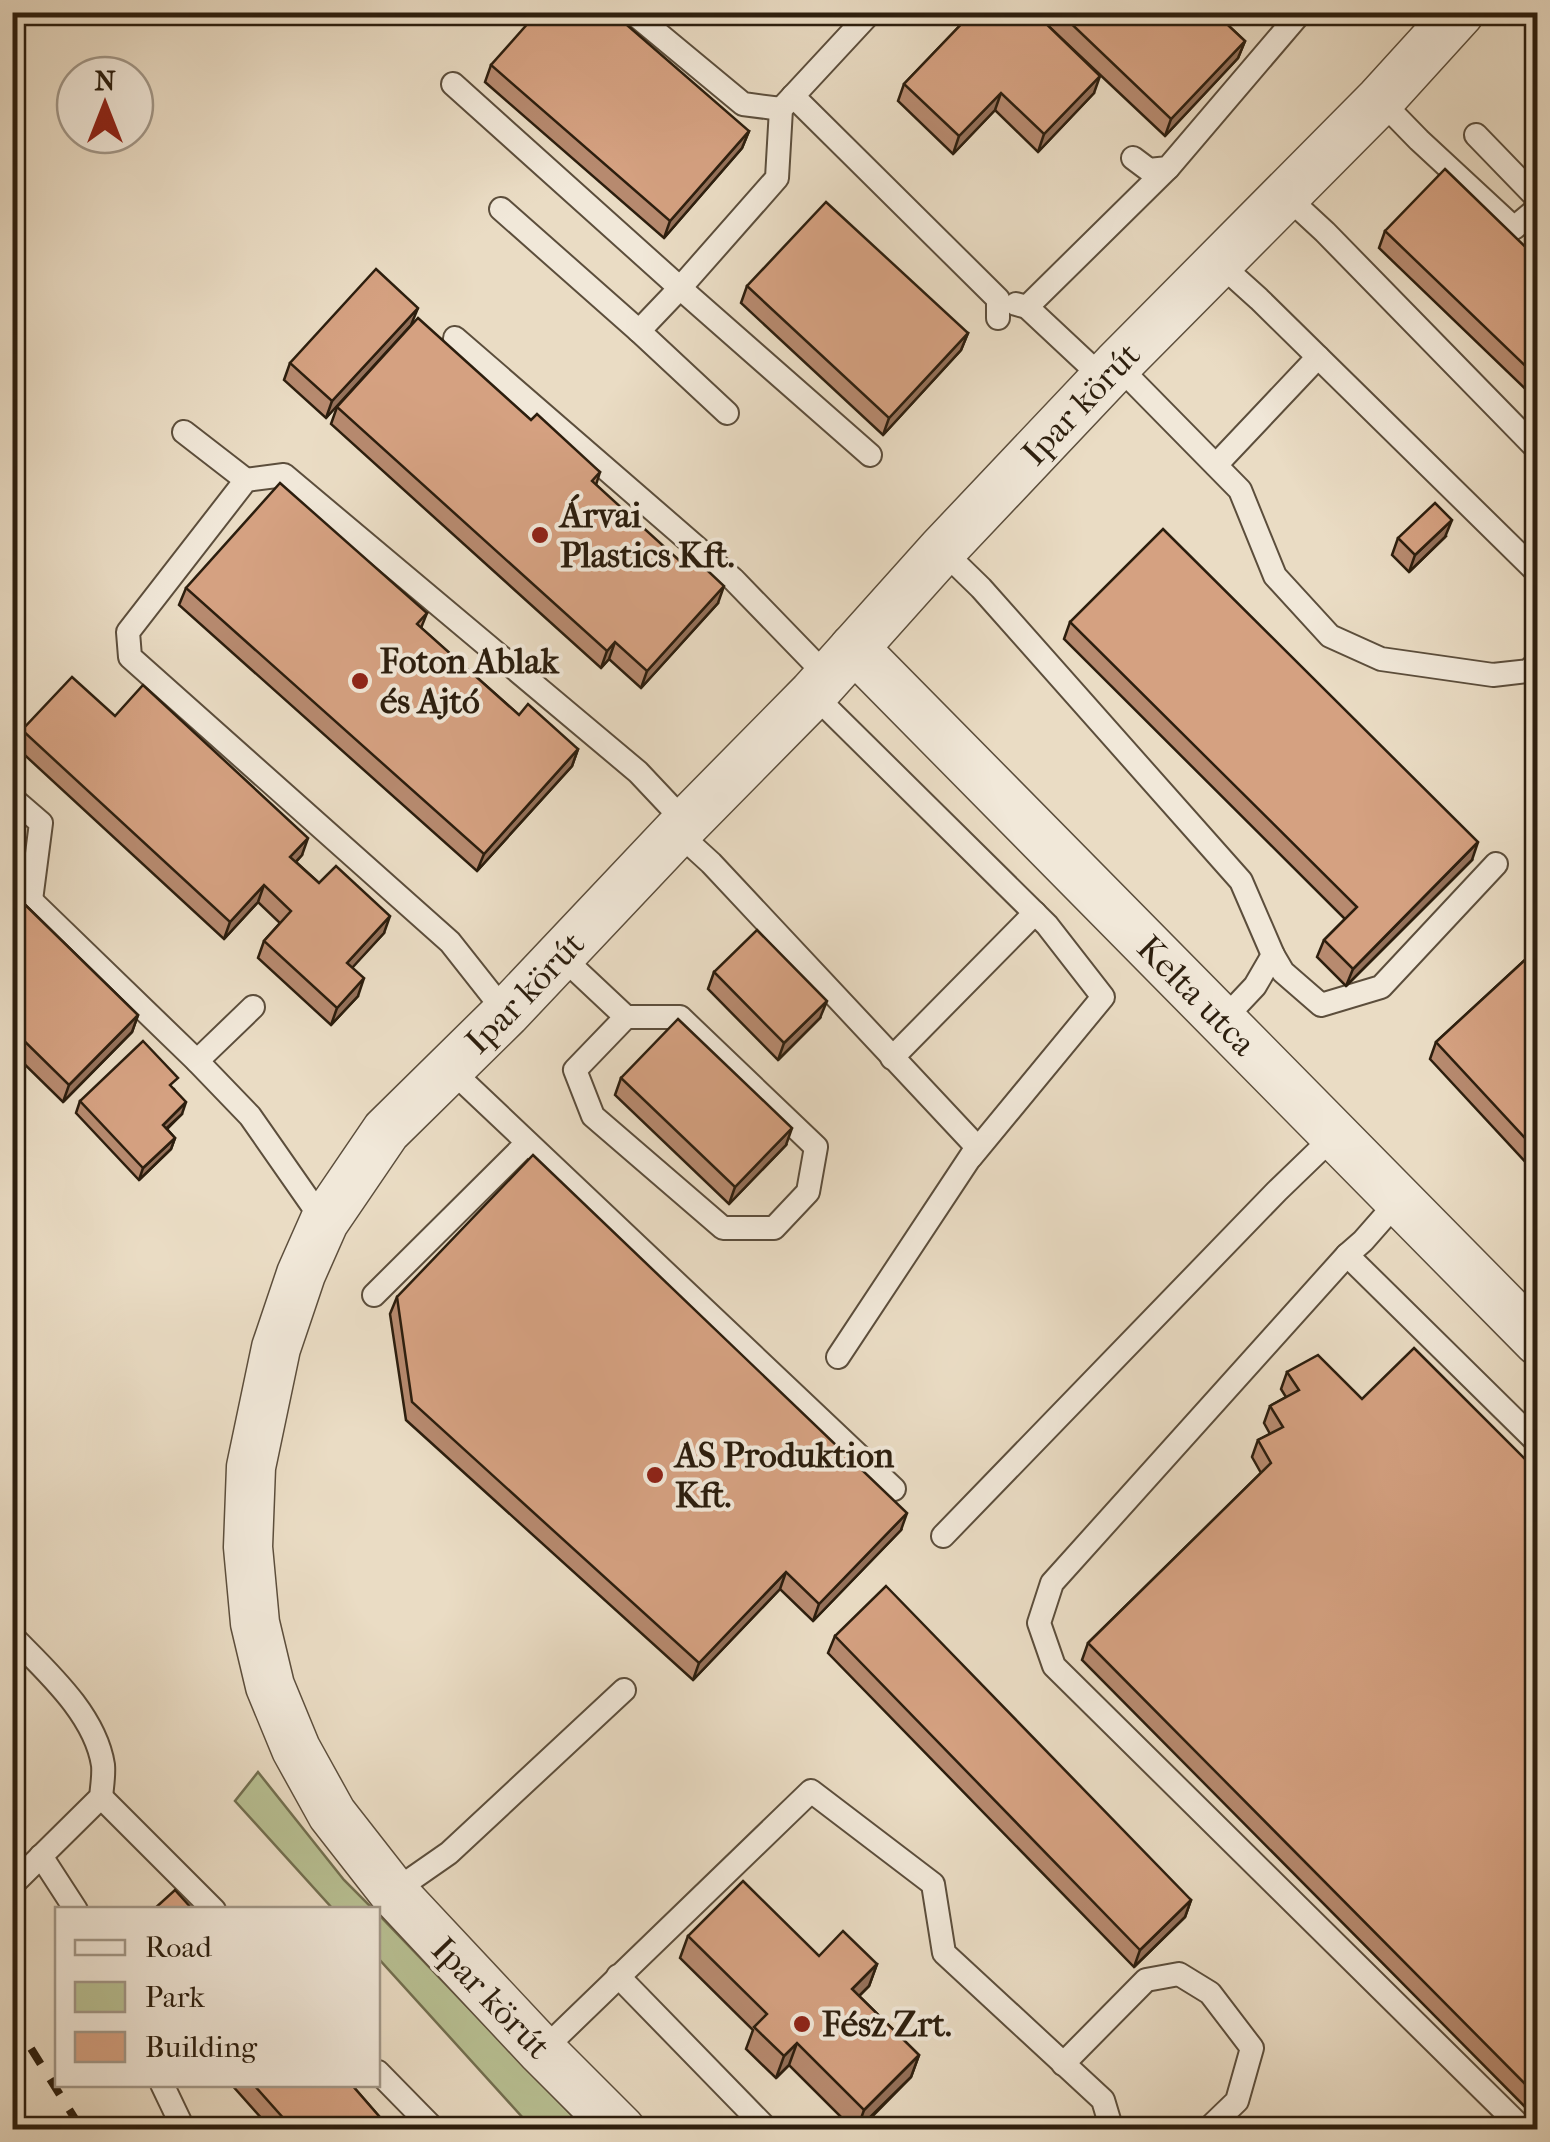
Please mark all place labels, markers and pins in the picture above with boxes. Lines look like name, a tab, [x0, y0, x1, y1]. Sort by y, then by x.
place label: Árvai Plastics Kft.	[558, 493, 735, 576]
marker: Árvai Plastics Kft.	[529, 524, 551, 546]
place label: Foton Ablak és Ajtó	[380, 641, 560, 722]
marker: Foton Ablak és Ajtó	[349, 670, 371, 692]
place label: AS Produktion Kft.	[673, 1435, 895, 1516]
marker: AS Produktion Kft.	[644, 1464, 666, 1486]
place label: Fész Zrt.	[822, 2004, 952, 2045]
marker: Fész Zrt.	[791, 2013, 813, 2035]

